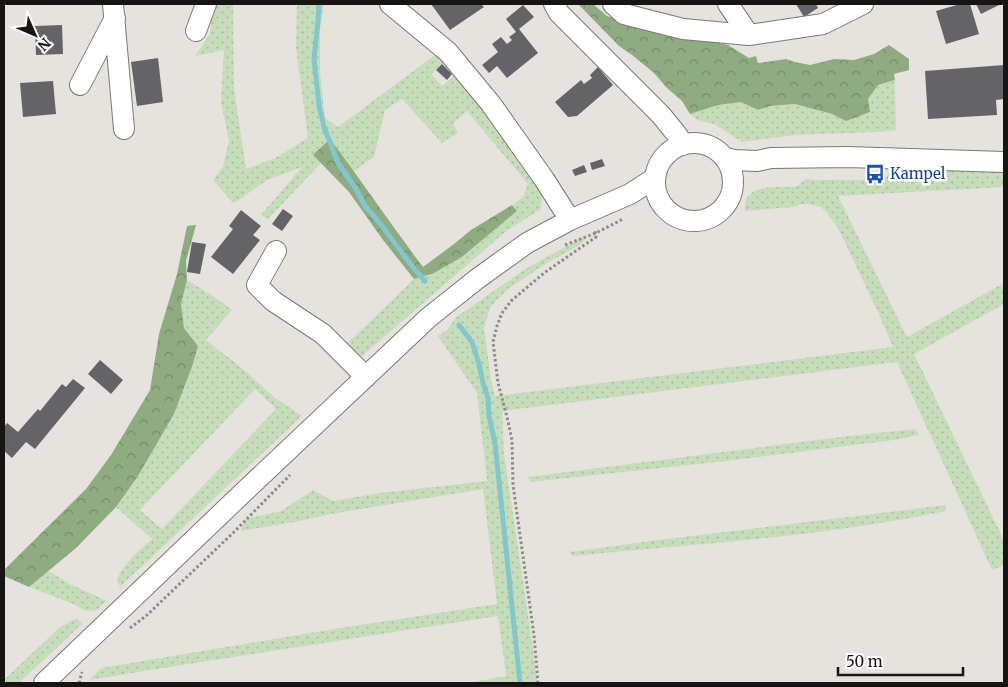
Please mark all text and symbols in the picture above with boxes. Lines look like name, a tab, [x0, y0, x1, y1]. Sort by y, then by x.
north arrow	[10, 10, 60, 60]
text: N	[34, 34, 54, 54]
bus stop icon: Kampel	[864, 163, 886, 185]
place label: Kampel	[890, 164, 946, 183]
scale bar	[838, 644, 963, 676]
text: 50 m	[846, 652, 883, 671]

